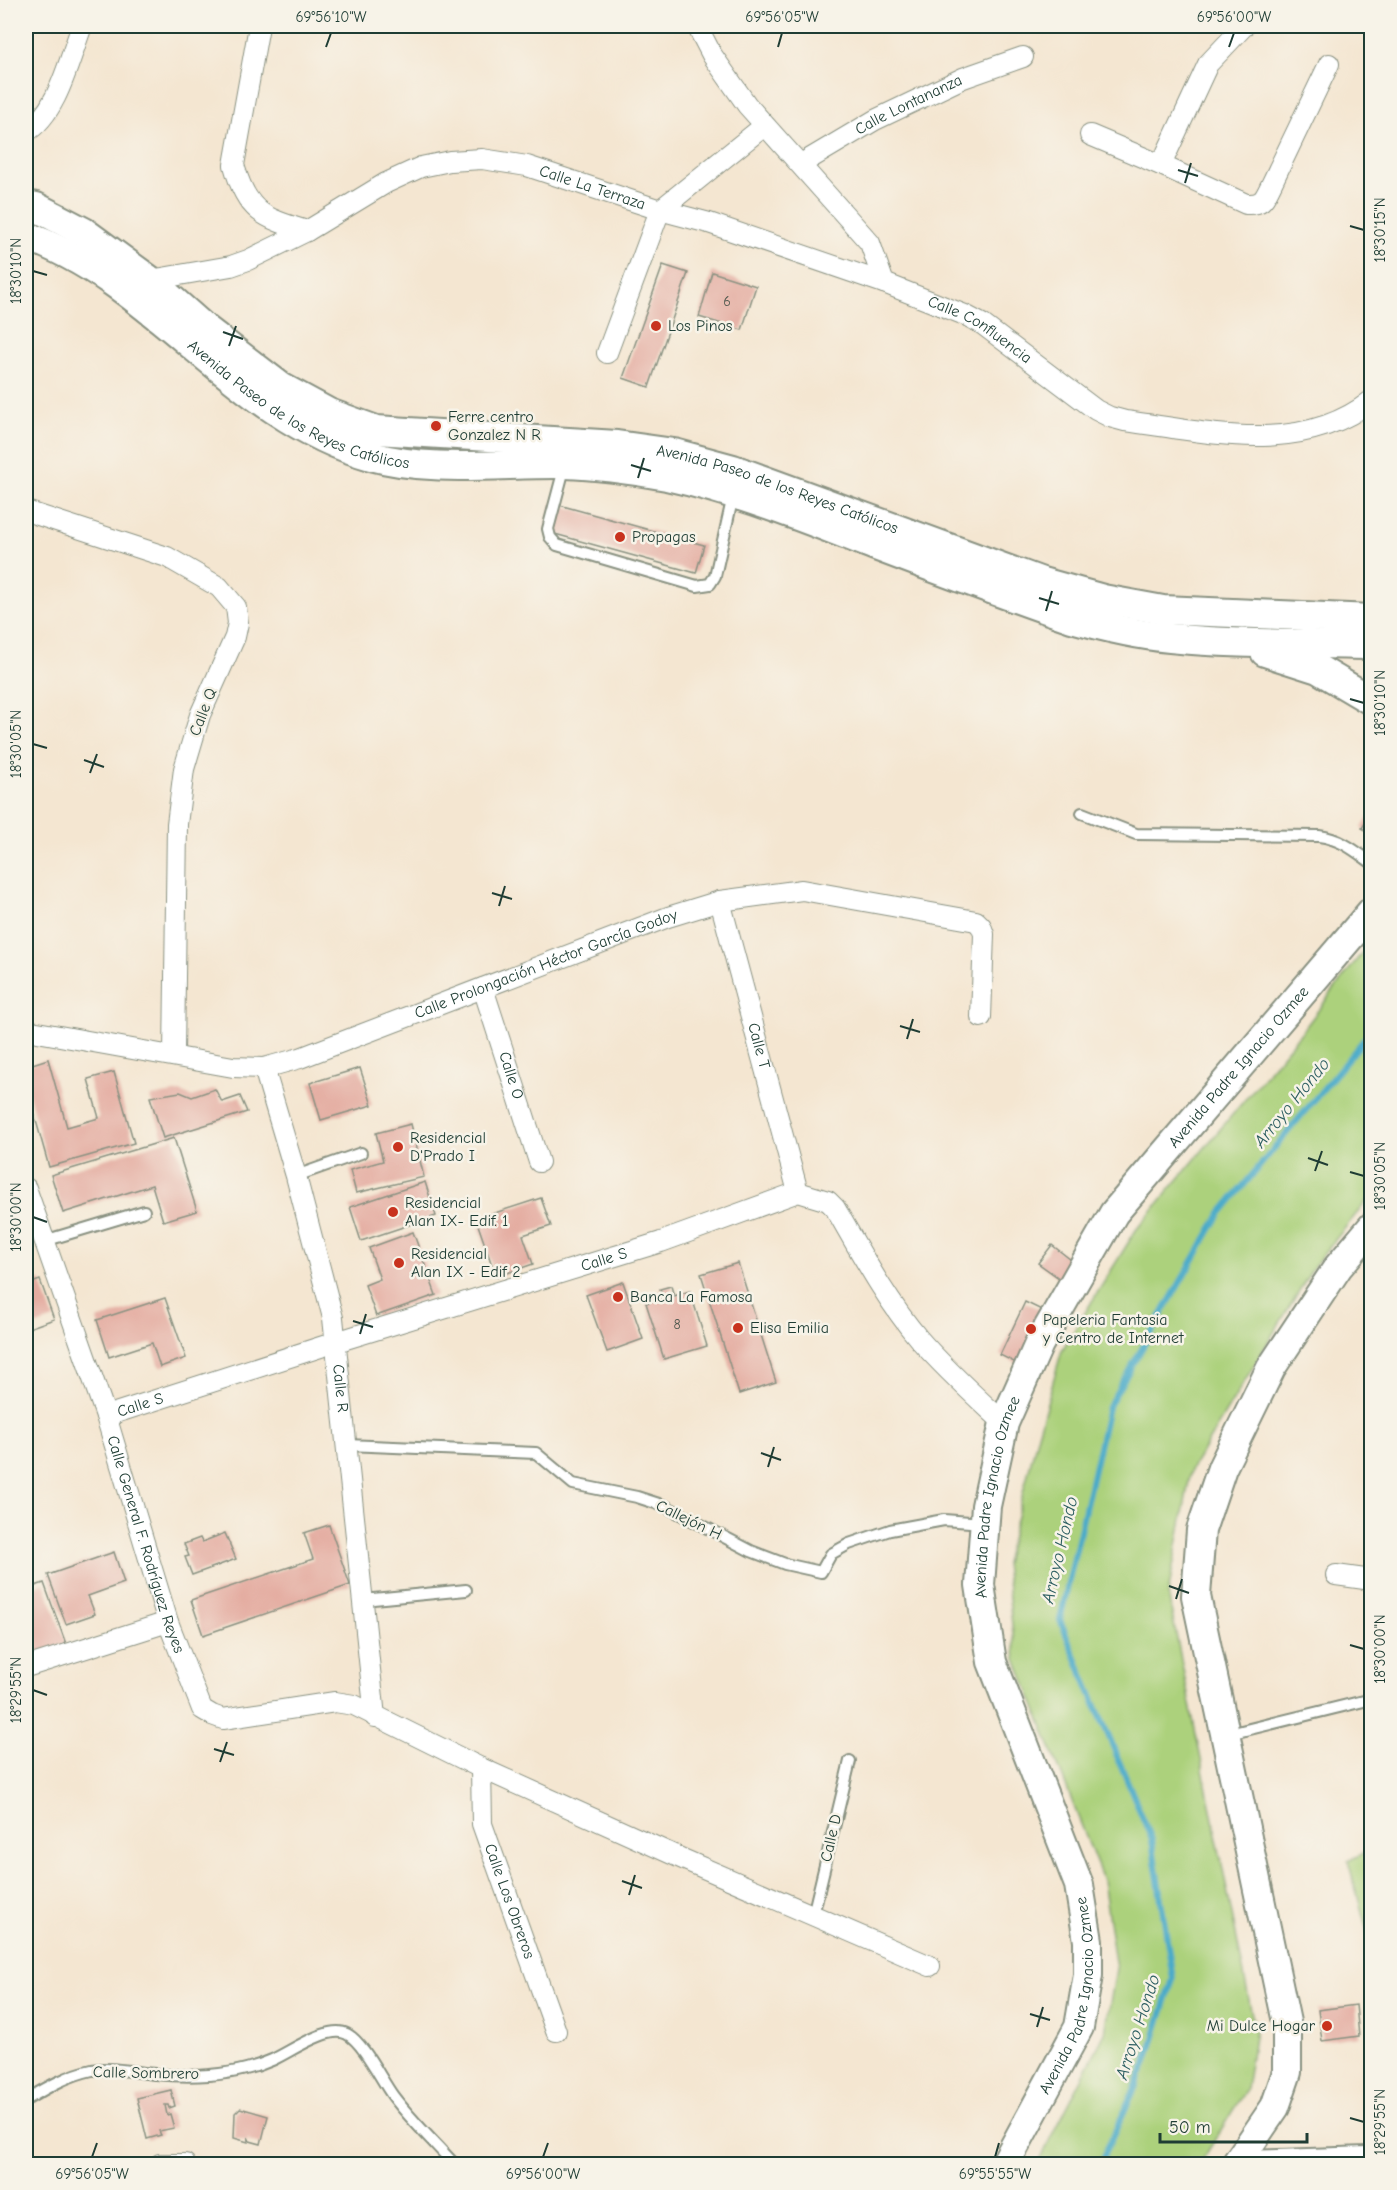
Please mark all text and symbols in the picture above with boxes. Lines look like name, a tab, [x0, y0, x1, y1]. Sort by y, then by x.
text: 69°56'10"W	[295, 8, 367, 26]
text: 69°56'05"W	[745, 8, 819, 26]
text: 69°56'00"W	[1197, 8, 1271, 26]
street label: Calle Lontananza	[852, 71, 965, 139]
street label: Calle La Terraza	[537, 162, 648, 214]
text: 18°30'15"N	[1371, 197, 1389, 263]
text: 18°30'10"N	[7, 238, 25, 304]
street label: Calle Confluencia	[925, 292, 1035, 367]
house number: 6	[723, 293, 731, 310]
place label: Los Pinos	[668, 317, 733, 335]
marker: Los Pinos	[649, 319, 663, 333]
street label: Avenida Paseo de los Reyes Católicos	[184, 336, 411, 472]
place label: Ferre centro Gonzalez N R	[448, 408, 541, 444]
marker: Ferre centro Gonzalez N R	[429, 419, 443, 433]
street label: Avenida Paseo de los Reyes Católicos	[655, 442, 901, 538]
place label: Propagas	[632, 528, 696, 546]
marker: Propagas	[613, 530, 627, 544]
text: 18°30'10"N	[1371, 670, 1389, 736]
street label: Calle Q	[186, 686, 220, 738]
text: 18°30'05"N	[7, 710, 25, 778]
street label: Calle Prolongación Héctor García Godoy	[412, 905, 680, 1022]
street label: Avenida Padre Ignacio Ozmee	[1165, 983, 1313, 1151]
street label: Calle T	[744, 1021, 774, 1071]
street label: Calle O	[495, 1050, 527, 1102]
water label: Arroyo Hondo	[1249, 1054, 1334, 1153]
place label: Residencial D'Prado I	[410, 1129, 486, 1165]
marker: Residencial D'Prado I	[391, 1140, 405, 1154]
text: 18°30'05"N	[1371, 1142, 1389, 1210]
text: 18°30'00"N	[7, 1182, 25, 1252]
place label: Residencial Alan IX- Edif. 1	[405, 1194, 508, 1230]
marker: Residencial Alan IX- Edif. 1	[386, 1205, 400, 1219]
street label: Calle S	[579, 1244, 629, 1275]
place label: Residencial Alan IX - Edif 2	[411, 1245, 521, 1281]
marker: Residencial Alan IX - Edif 2	[392, 1256, 406, 1270]
place label: Banca La Famosa	[630, 1288, 753, 1306]
marker: Banca La Famosa	[611, 1290, 625, 1304]
place label: Papeleria Fantasia y Centro de Internet	[1042, 1311, 1184, 1347]
house number: 8	[673, 1316, 681, 1333]
place label: Elisa Emilia	[750, 1319, 829, 1337]
marker: Elisa Emilia	[731, 1321, 745, 1335]
marker: Papeleria Fantasia y Centro de Internet	[1024, 1322, 1038, 1336]
street label: Calle R	[329, 1363, 352, 1414]
street label: Calle S	[115, 1389, 166, 1421]
street label: Avenida Padre Ignacio Ozmee	[971, 1393, 1024, 1600]
street label: Calle General F. Rodríguez Reyes	[103, 1433, 188, 1656]
water label: Arroyo Hondo	[1037, 1495, 1082, 1606]
street label: Callejón H	[653, 1496, 725, 1544]
text: 18°30'00"N	[1371, 1614, 1389, 1684]
text: 18°29'55"N	[7, 1657, 25, 1723]
street label: Calle D	[817, 1812, 845, 1864]
street label: Calle Los Obreros	[481, 1841, 539, 1961]
street label: Avenida Padre Ignacio Ozmee	[1035, 1895, 1097, 2097]
water label: Arroyo Hondo	[1111, 1972, 1165, 2083]
place label: Mi Dulce Hogar	[1207, 2017, 1316, 2035]
marker: Mi Dulce Hogar	[1320, 2019, 1334, 2033]
street label: Calle Sombrero	[93, 2063, 199, 2083]
text: 18°29'55"N	[1371, 2089, 1389, 2155]
scale bar	[1160, 2106, 1307, 2144]
text: 50 m	[1169, 2117, 1211, 2138]
text: 69°56'05"W	[55, 2165, 129, 2183]
text: 69°56'00"W	[506, 2165, 580, 2183]
text: 69°55'55"W	[959, 2165, 1031, 2183]

